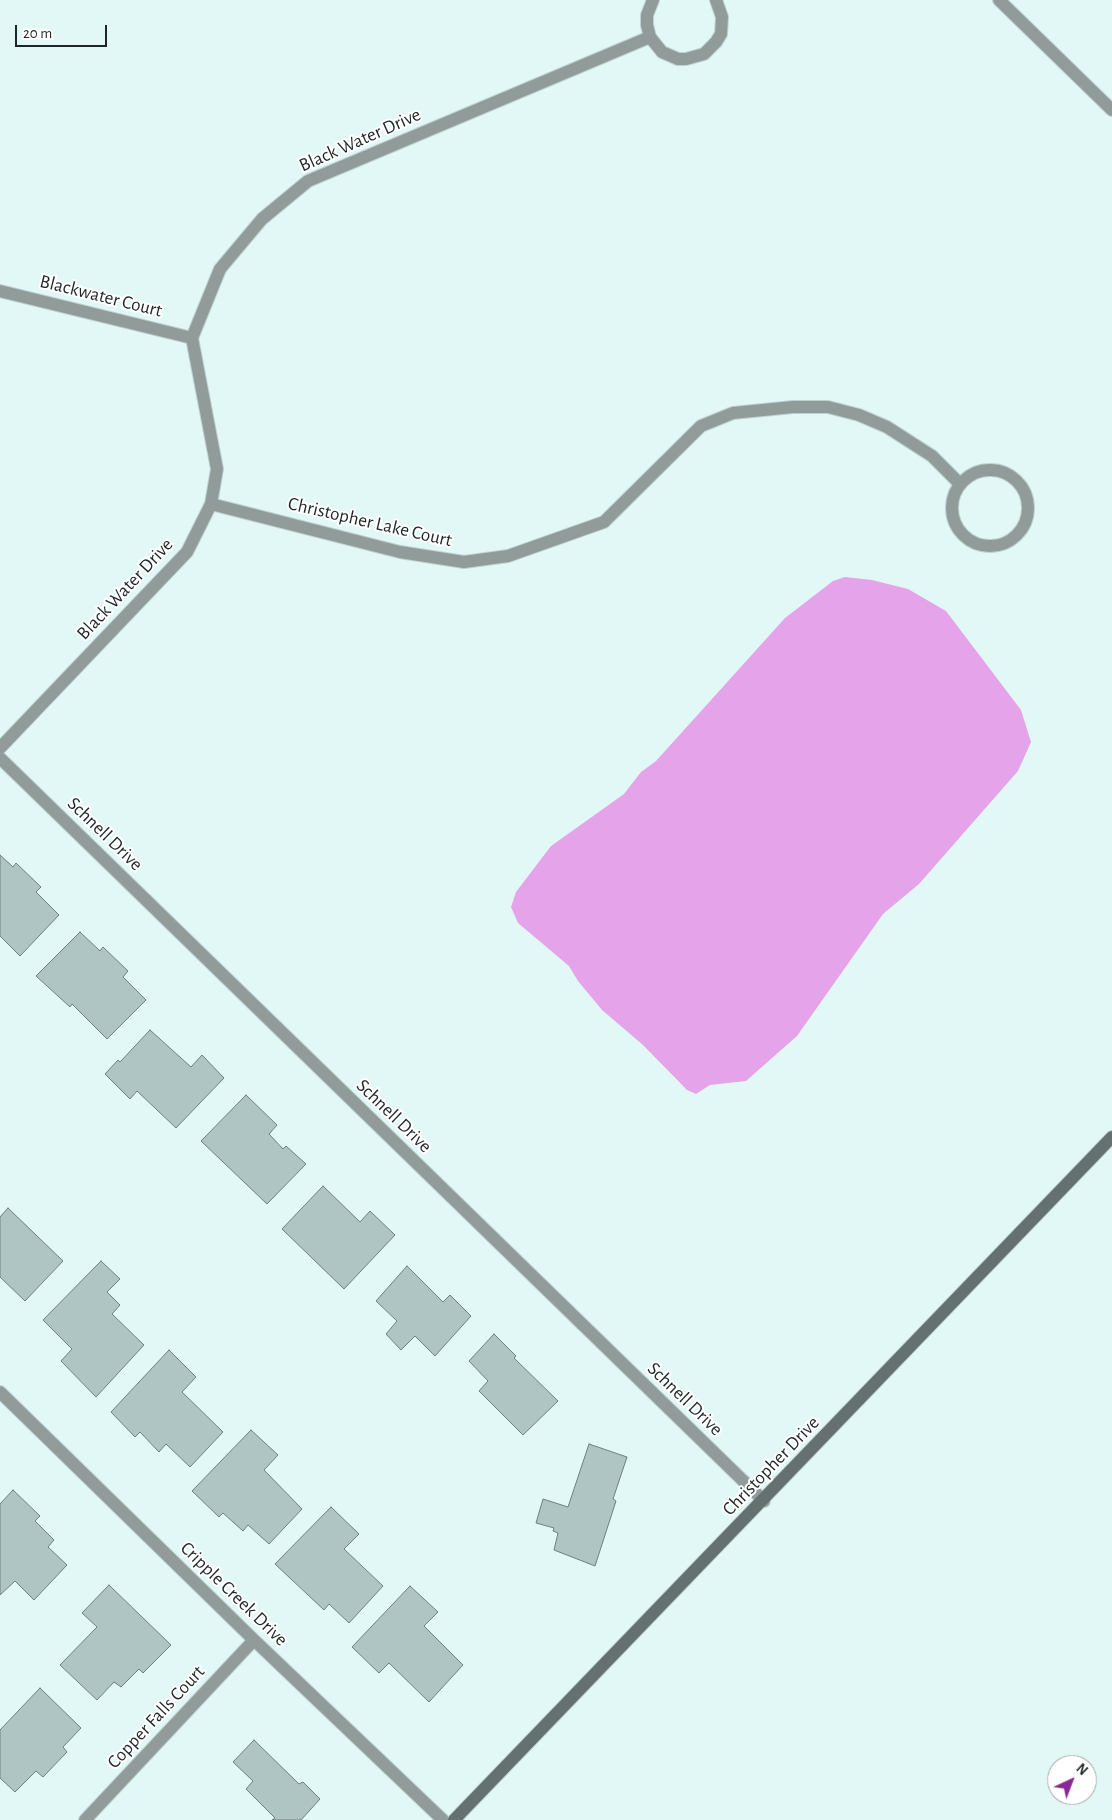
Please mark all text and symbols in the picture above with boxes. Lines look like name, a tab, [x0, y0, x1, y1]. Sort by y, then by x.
scale bar	[18, 15, 110, 47]
text: 20 m	[23, 26, 52, 41]
street label: Black Water Drive	[296, 103, 424, 177]
street label: Blackwater Court	[37, 270, 165, 322]
street label: Christopher Lake Court	[286, 492, 454, 552]
street label: Black Water Drive	[72, 533, 178, 645]
street label: Schnell Drive	[62, 792, 148, 876]
street label: Schnell Drive	[351, 1074, 437, 1158]
street label: Schnell Drive	[642, 1357, 728, 1441]
street label: Christopher Drive	[718, 1411, 824, 1521]
street label: Cripple Creek Drive	[176, 1537, 292, 1651]
street label: Copper Falls Court	[102, 1661, 210, 1773]
north arrow	[1047, 1755, 1097, 1805]
text: N	[1073, 1761, 1090, 1778]

